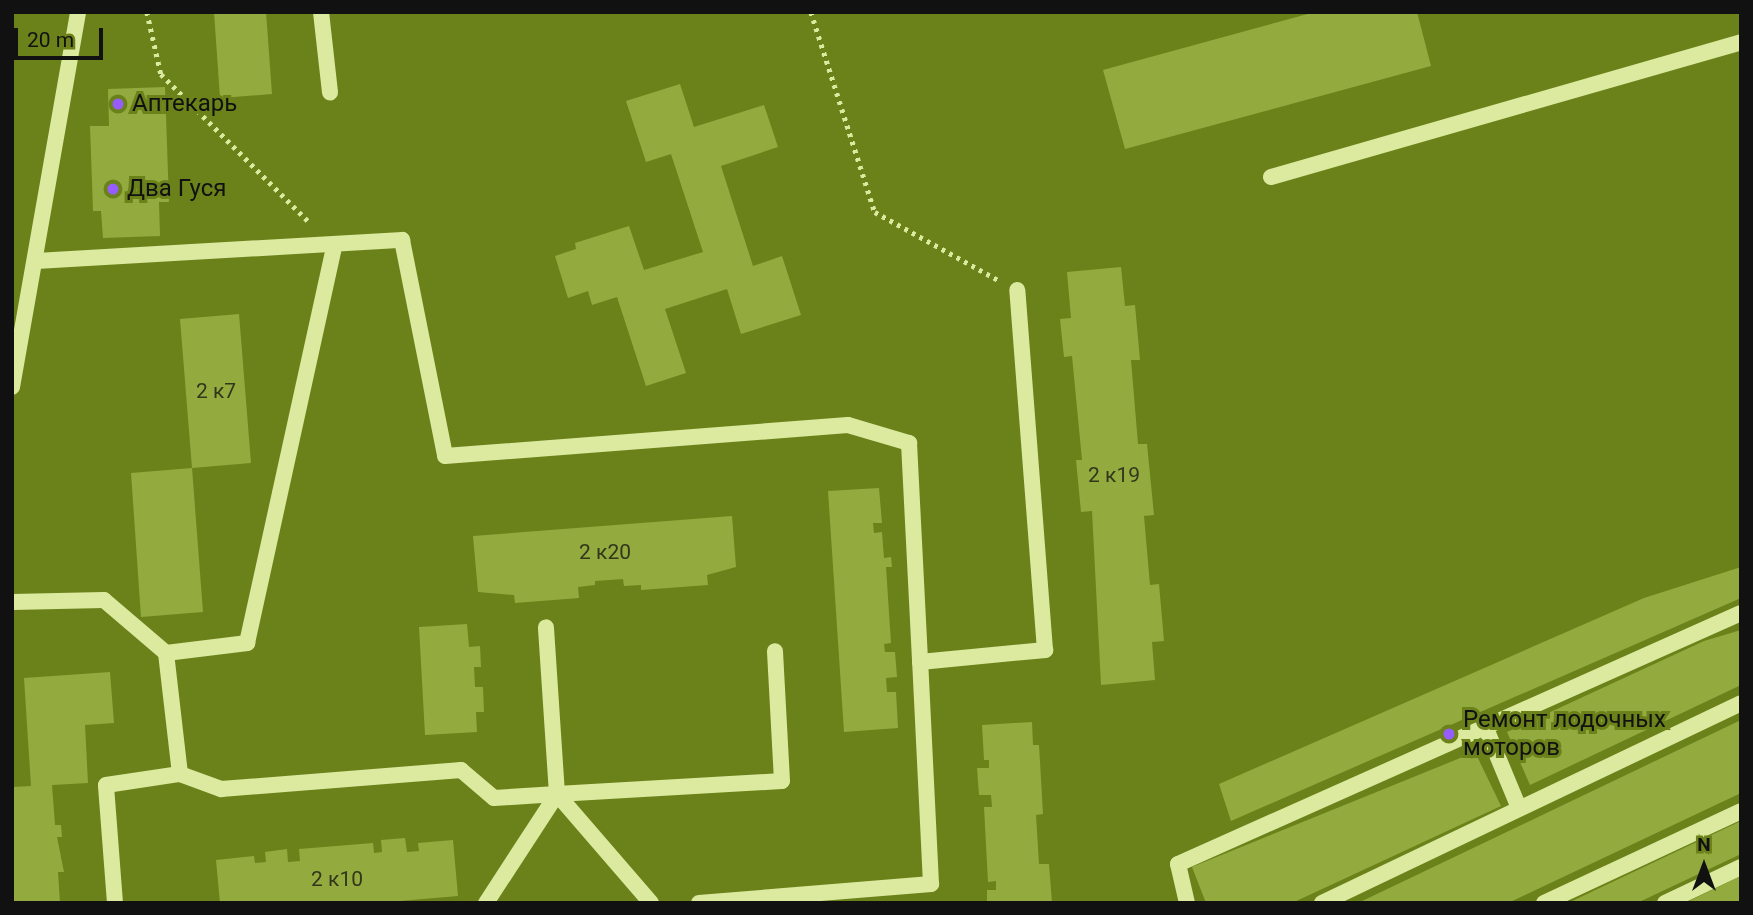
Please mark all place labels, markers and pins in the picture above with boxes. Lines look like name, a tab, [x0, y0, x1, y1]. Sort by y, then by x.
place label: Аптекарь	[132, 90, 237, 118]
marker: Аптекарь	[110, 96, 126, 112]
place label: Два Гуся	[127, 175, 226, 203]
marker: Два Гуся	[105, 181, 121, 197]
place label: Ремонт лодочных моторов	[1463, 706, 1666, 762]
marker: Ремонт лодочных моторов	[1441, 726, 1457, 742]

